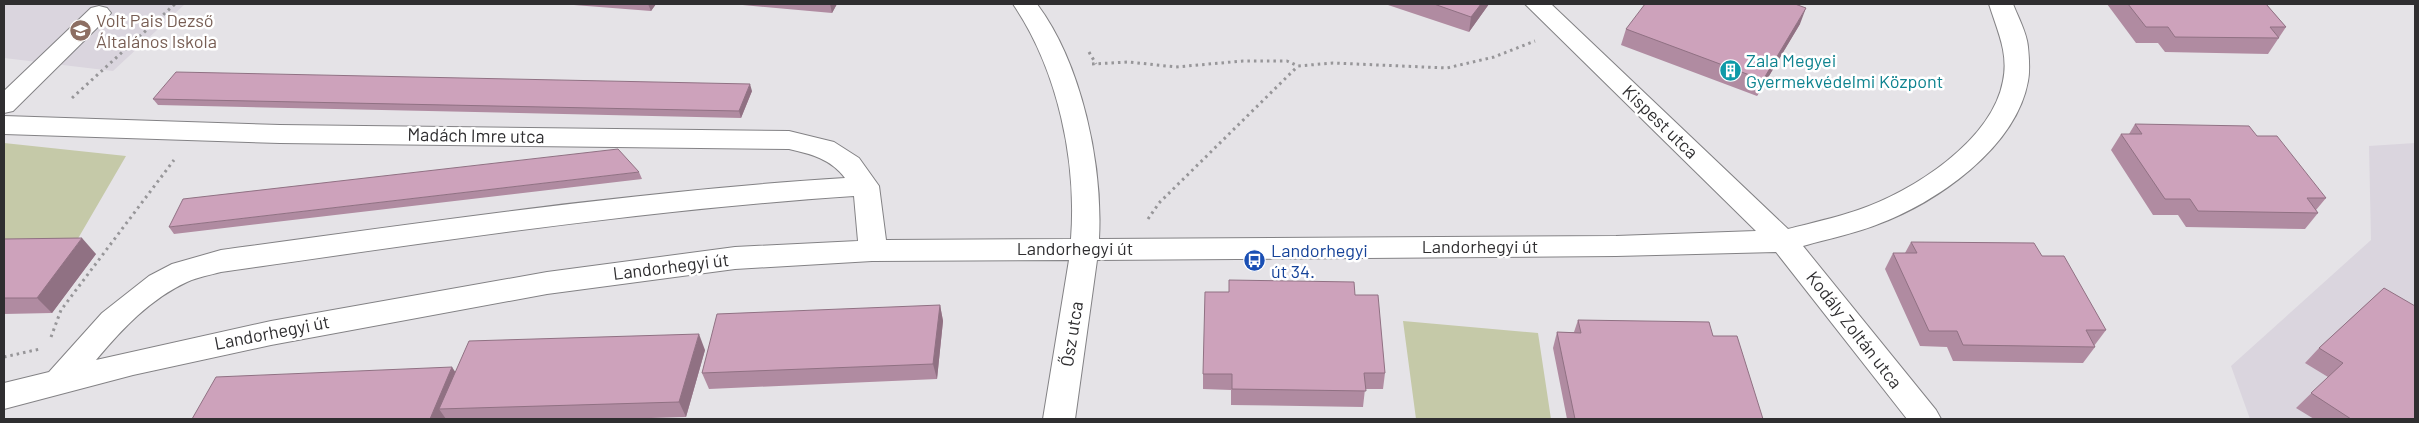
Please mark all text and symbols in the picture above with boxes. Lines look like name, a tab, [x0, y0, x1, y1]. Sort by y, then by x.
place label: Volt Pais Dezső Általános Iskola	[96, 9, 217, 52]
school or university icon: Volt Pais Dezső Általános Iskola	[68, 19, 92, 43]
place label: Zala Megyei Gyermekvédelmi Központ	[1746, 49, 1943, 92]
building icon: Zala Megyei Gyermekvédelmi Központ	[1718, 59, 1742, 83]
street label: Kispest utca	[1618, 80, 1703, 163]
street label: Madách Imre utca	[407, 123, 545, 147]
street label: Landorhegyi út	[1422, 235, 1538, 257]
street label: Landorhegyi út	[1017, 237, 1133, 259]
place label: Landorhegyi út 34.	[1271, 239, 1368, 282]
street label: Landorhegyi út	[612, 248, 730, 284]
bus stop icon: Landorhegyi út 34.	[1243, 249, 1267, 273]
street label: Kodály Zoltán utca	[1802, 266, 1907, 392]
street label: Ősz utca	[1055, 300, 1087, 368]
street label: Landorhegyi út	[212, 310, 331, 354]

